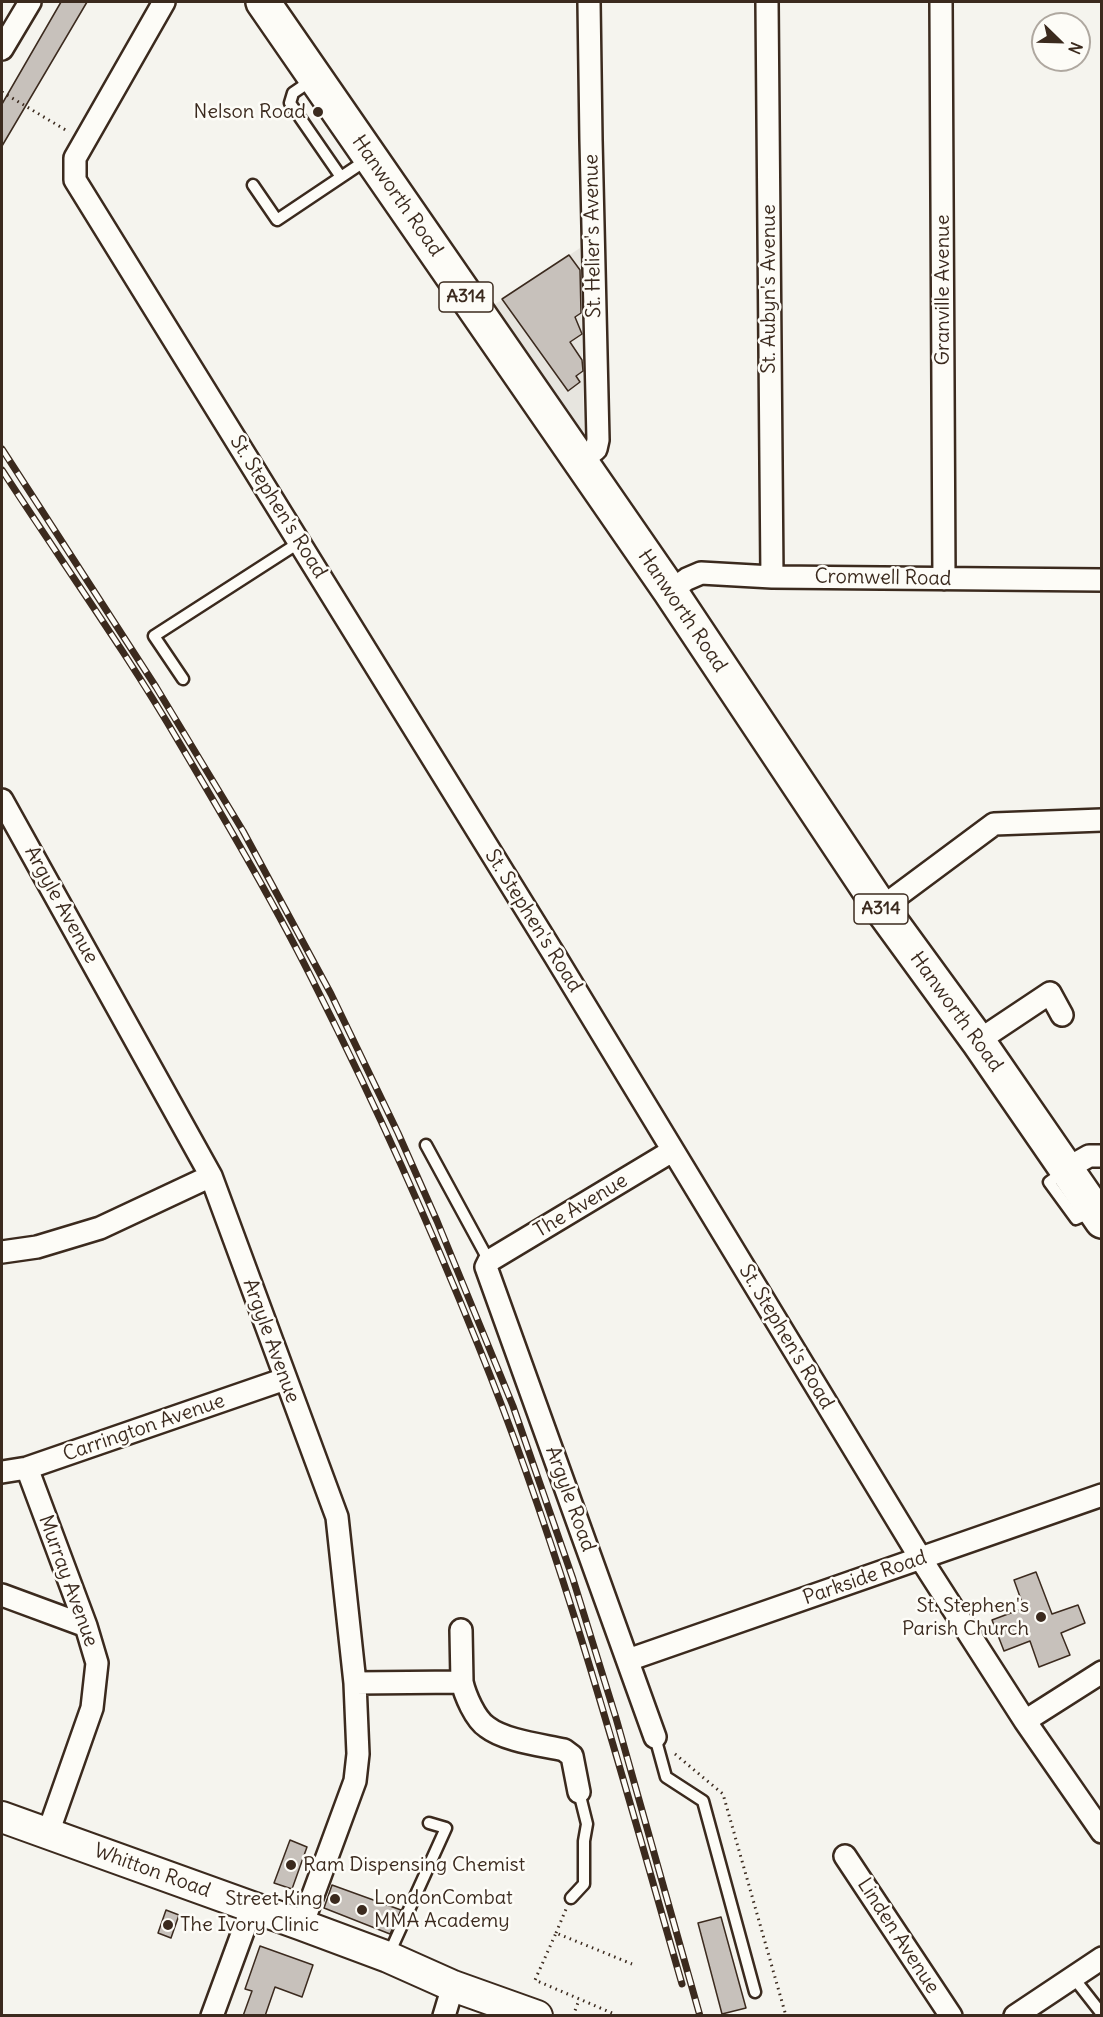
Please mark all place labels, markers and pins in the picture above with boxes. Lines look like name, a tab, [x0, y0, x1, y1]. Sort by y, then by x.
place label: Nelson Road	[194, 100, 306, 124]
marker: Nelson Road	[311, 105, 325, 119]
place label: St. Stephen's Parish Church	[902, 1594, 1029, 1641]
marker: St. Stephen's Parish Church	[1034, 1610, 1048, 1624]
place label: Ram Dispensing Chemist	[303, 1853, 525, 1877]
marker: Ram Dispensing Chemist	[284, 1858, 298, 1872]
place label: LondonCombat MMA Academy	[374, 1886, 513, 1933]
place label: Street King	[225, 1887, 323, 1911]
marker: Street King	[328, 1892, 342, 1906]
marker: LondonCombat MMA Academy	[355, 1903, 369, 1917]
place label: The Ivory Clinic	[180, 1913, 319, 1937]
marker: The Ivory Clinic	[161, 1918, 175, 1932]

